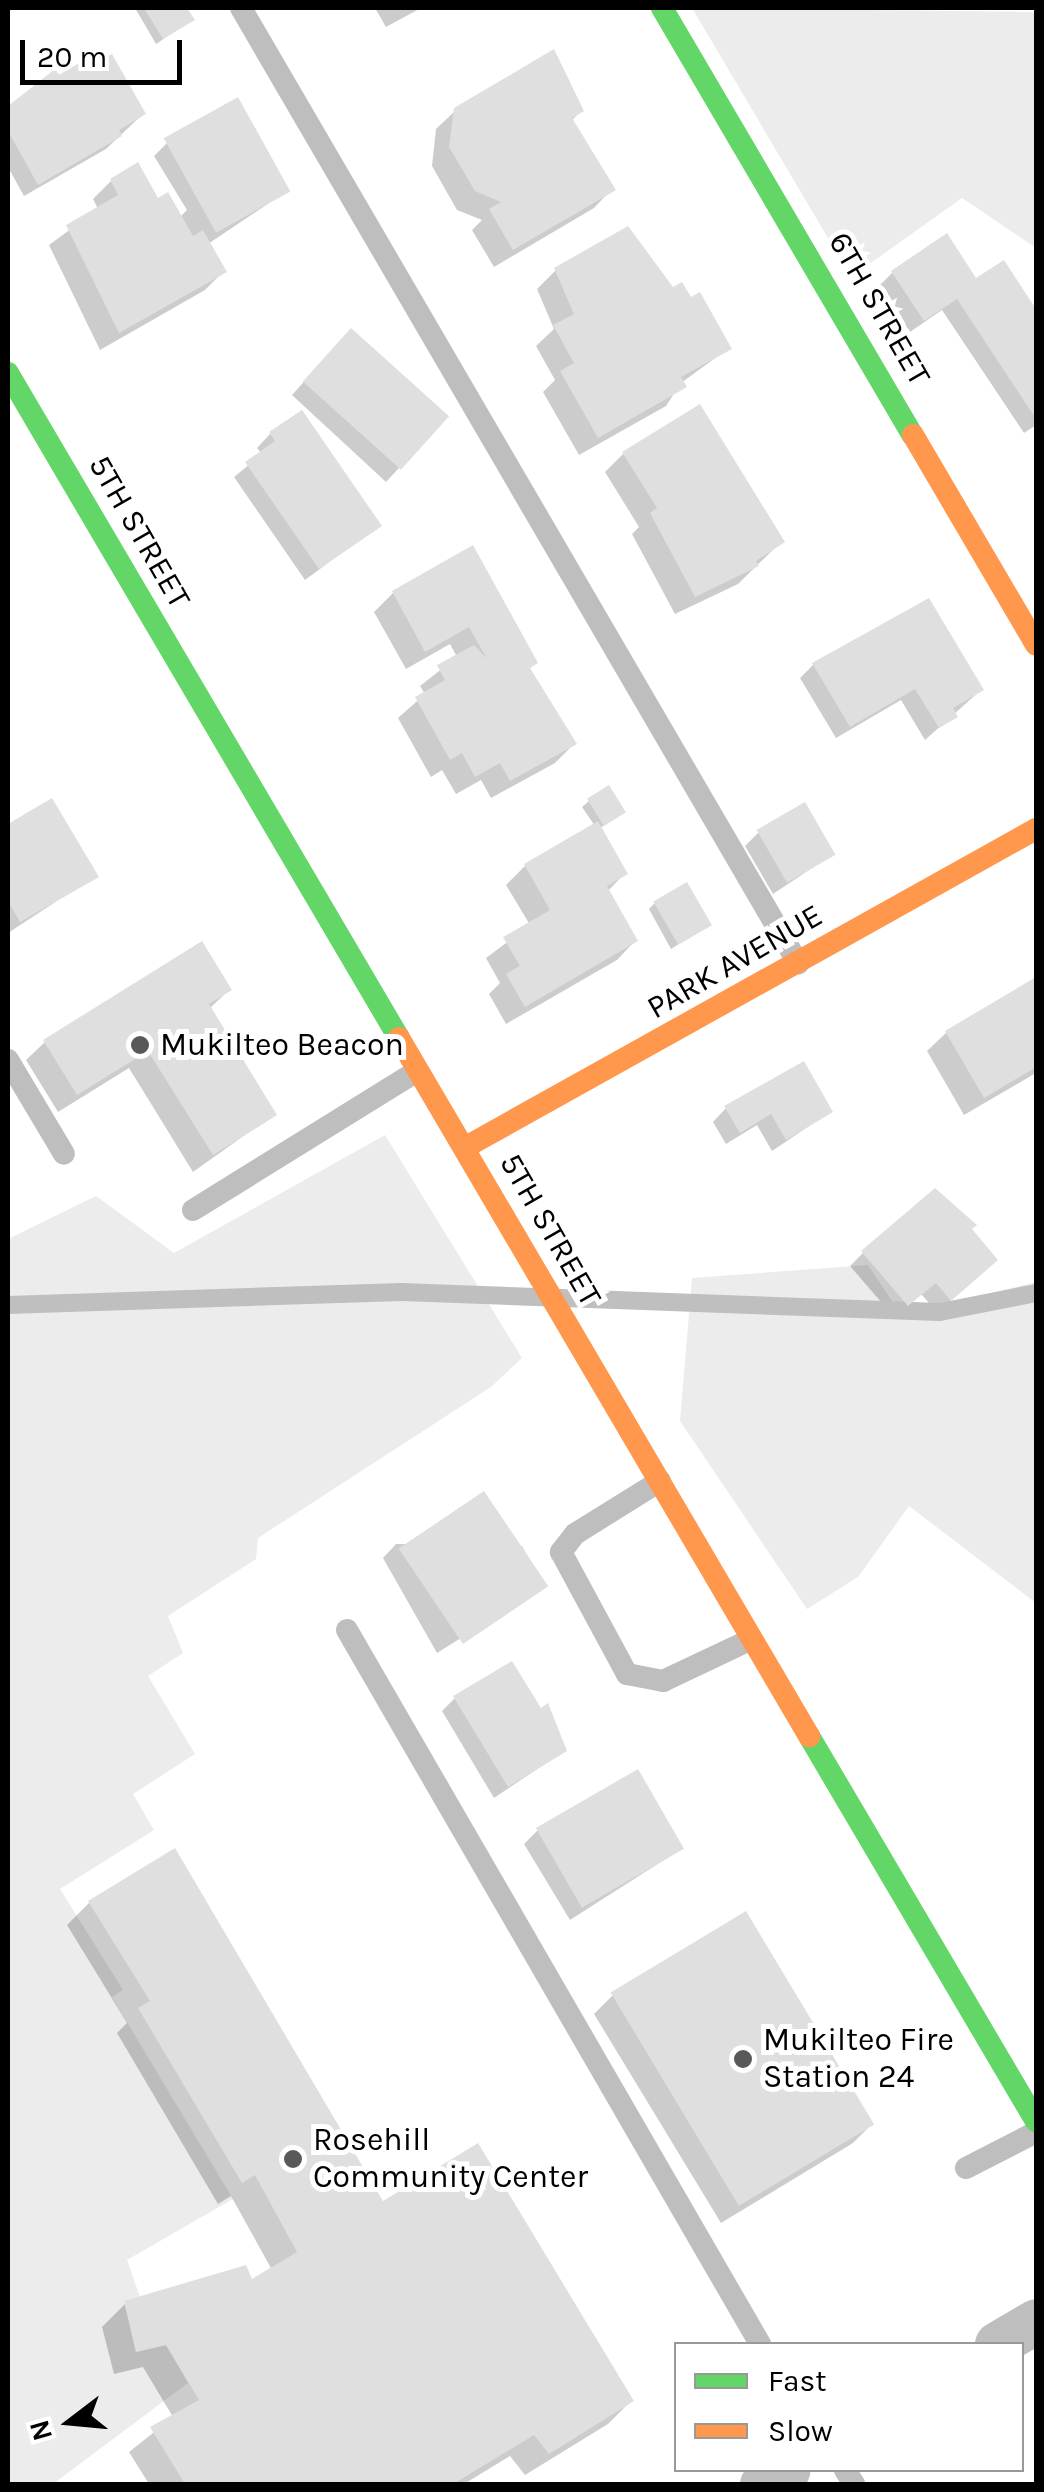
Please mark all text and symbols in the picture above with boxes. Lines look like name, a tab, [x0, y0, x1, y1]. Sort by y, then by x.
scale bar	[25, 20, 188, 82]
text: 20 m	[37, 39, 107, 75]
street label: 6TH STREET	[820, 226, 938, 392]
street label: 5TH STREET	[80, 449, 198, 615]
street label: PARK AVENUE	[641, 896, 829, 1028]
place label: Mukilteo Beacon	[160, 1026, 404, 1064]
marker: Mukilteo Beacon	[129, 1034, 151, 1056]
street label: 5TH STREET	[491, 1147, 609, 1313]
place label: Mukilteo Fire Station 24	[763, 2022, 954, 2097]
marker: Mukilteo Fire Station 24	[732, 2048, 754, 2070]
place label: Rosehill Community Center	[313, 2122, 588, 2197]
marker: Rosehill Community Center	[282, 2148, 304, 2170]
legend	[674, 2342, 1024, 2472]
text: Fast	[768, 2363, 827, 2399]
north arrow	[20, 2372, 120, 2472]
text: Slow	[768, 2413, 833, 2449]
text: N	[22, 2416, 59, 2445]

